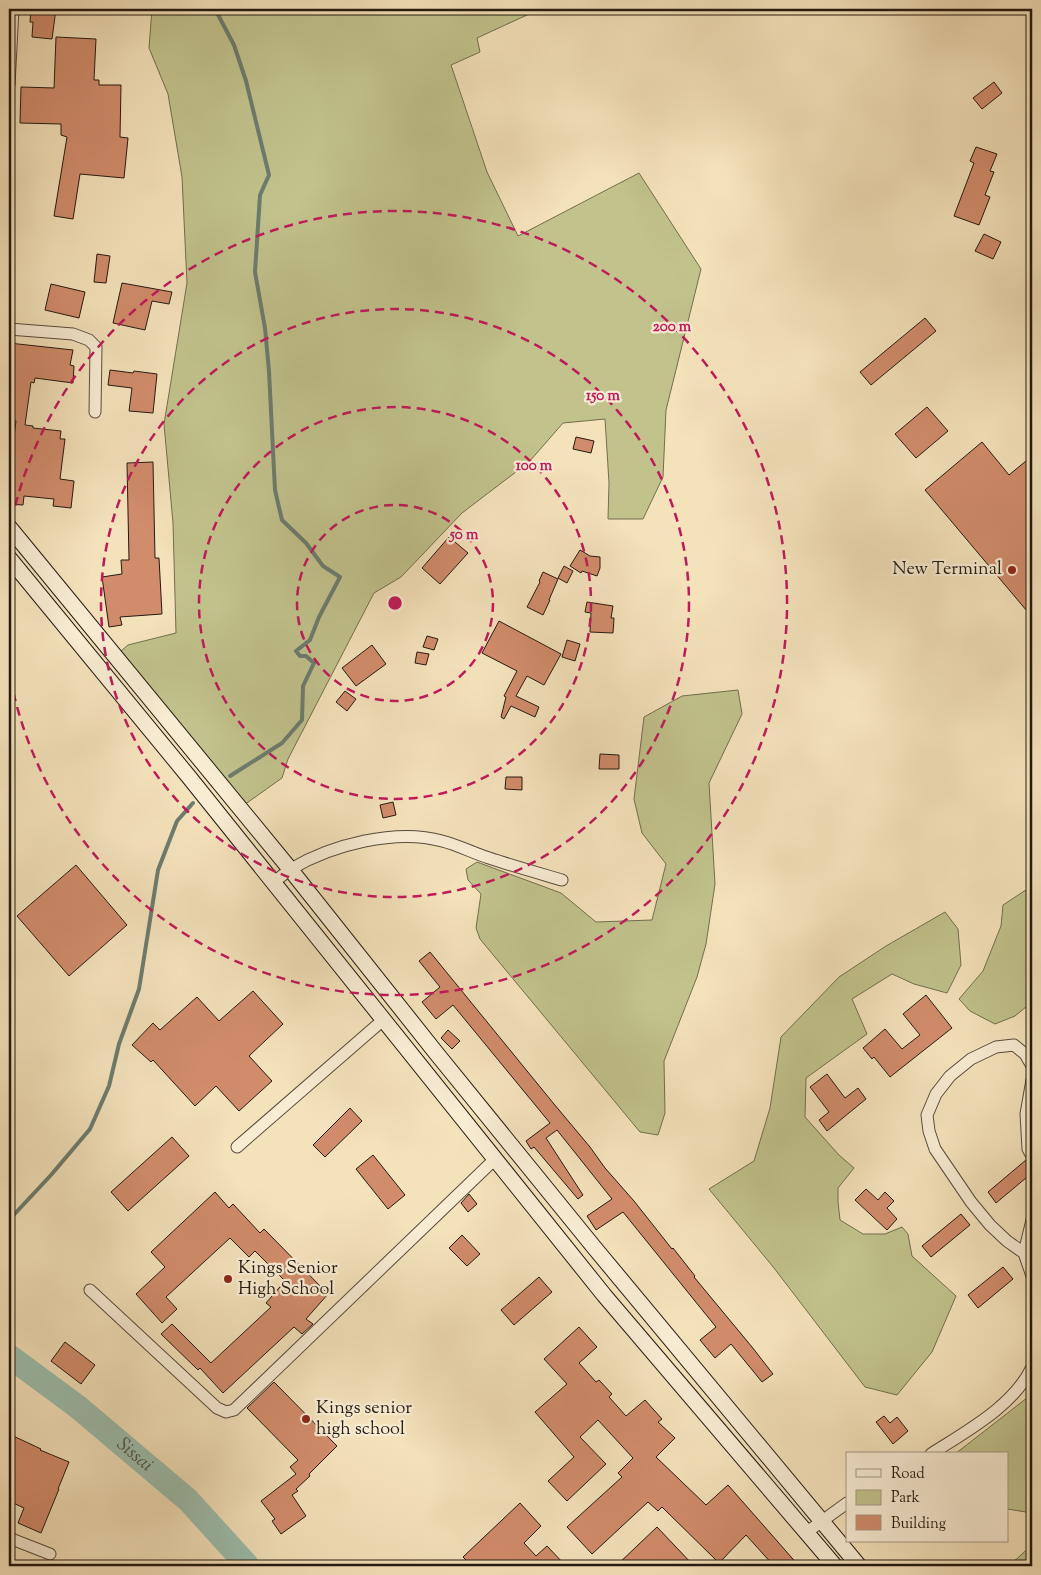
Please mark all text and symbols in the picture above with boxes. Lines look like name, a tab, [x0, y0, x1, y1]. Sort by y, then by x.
text: 200 m	[653, 317, 692, 338]
text: 150 m	[586, 386, 620, 407]
text: 100 m	[516, 456, 553, 477]
text: 50 m	[449, 525, 479, 546]
place label: New Terminal	[892, 557, 1002, 583]
marker: New Terminal	[1006, 564, 1018, 576]
centre of rings	[386, 594, 404, 612]
place label: Kings Senior High School	[238, 1256, 338, 1303]
marker: Kings Senior High School	[222, 1273, 234, 1285]
place label: Kings senior high school	[316, 1396, 412, 1443]
marker: Kings senior high school	[300, 1413, 312, 1425]
water label: Sissai	[110, 1431, 159, 1479]
legend	[846, 1452, 1008, 1542]
text: Road	[891, 1464, 925, 1485]
text: Park	[891, 1488, 920, 1509]
text: Building	[891, 1514, 946, 1535]

